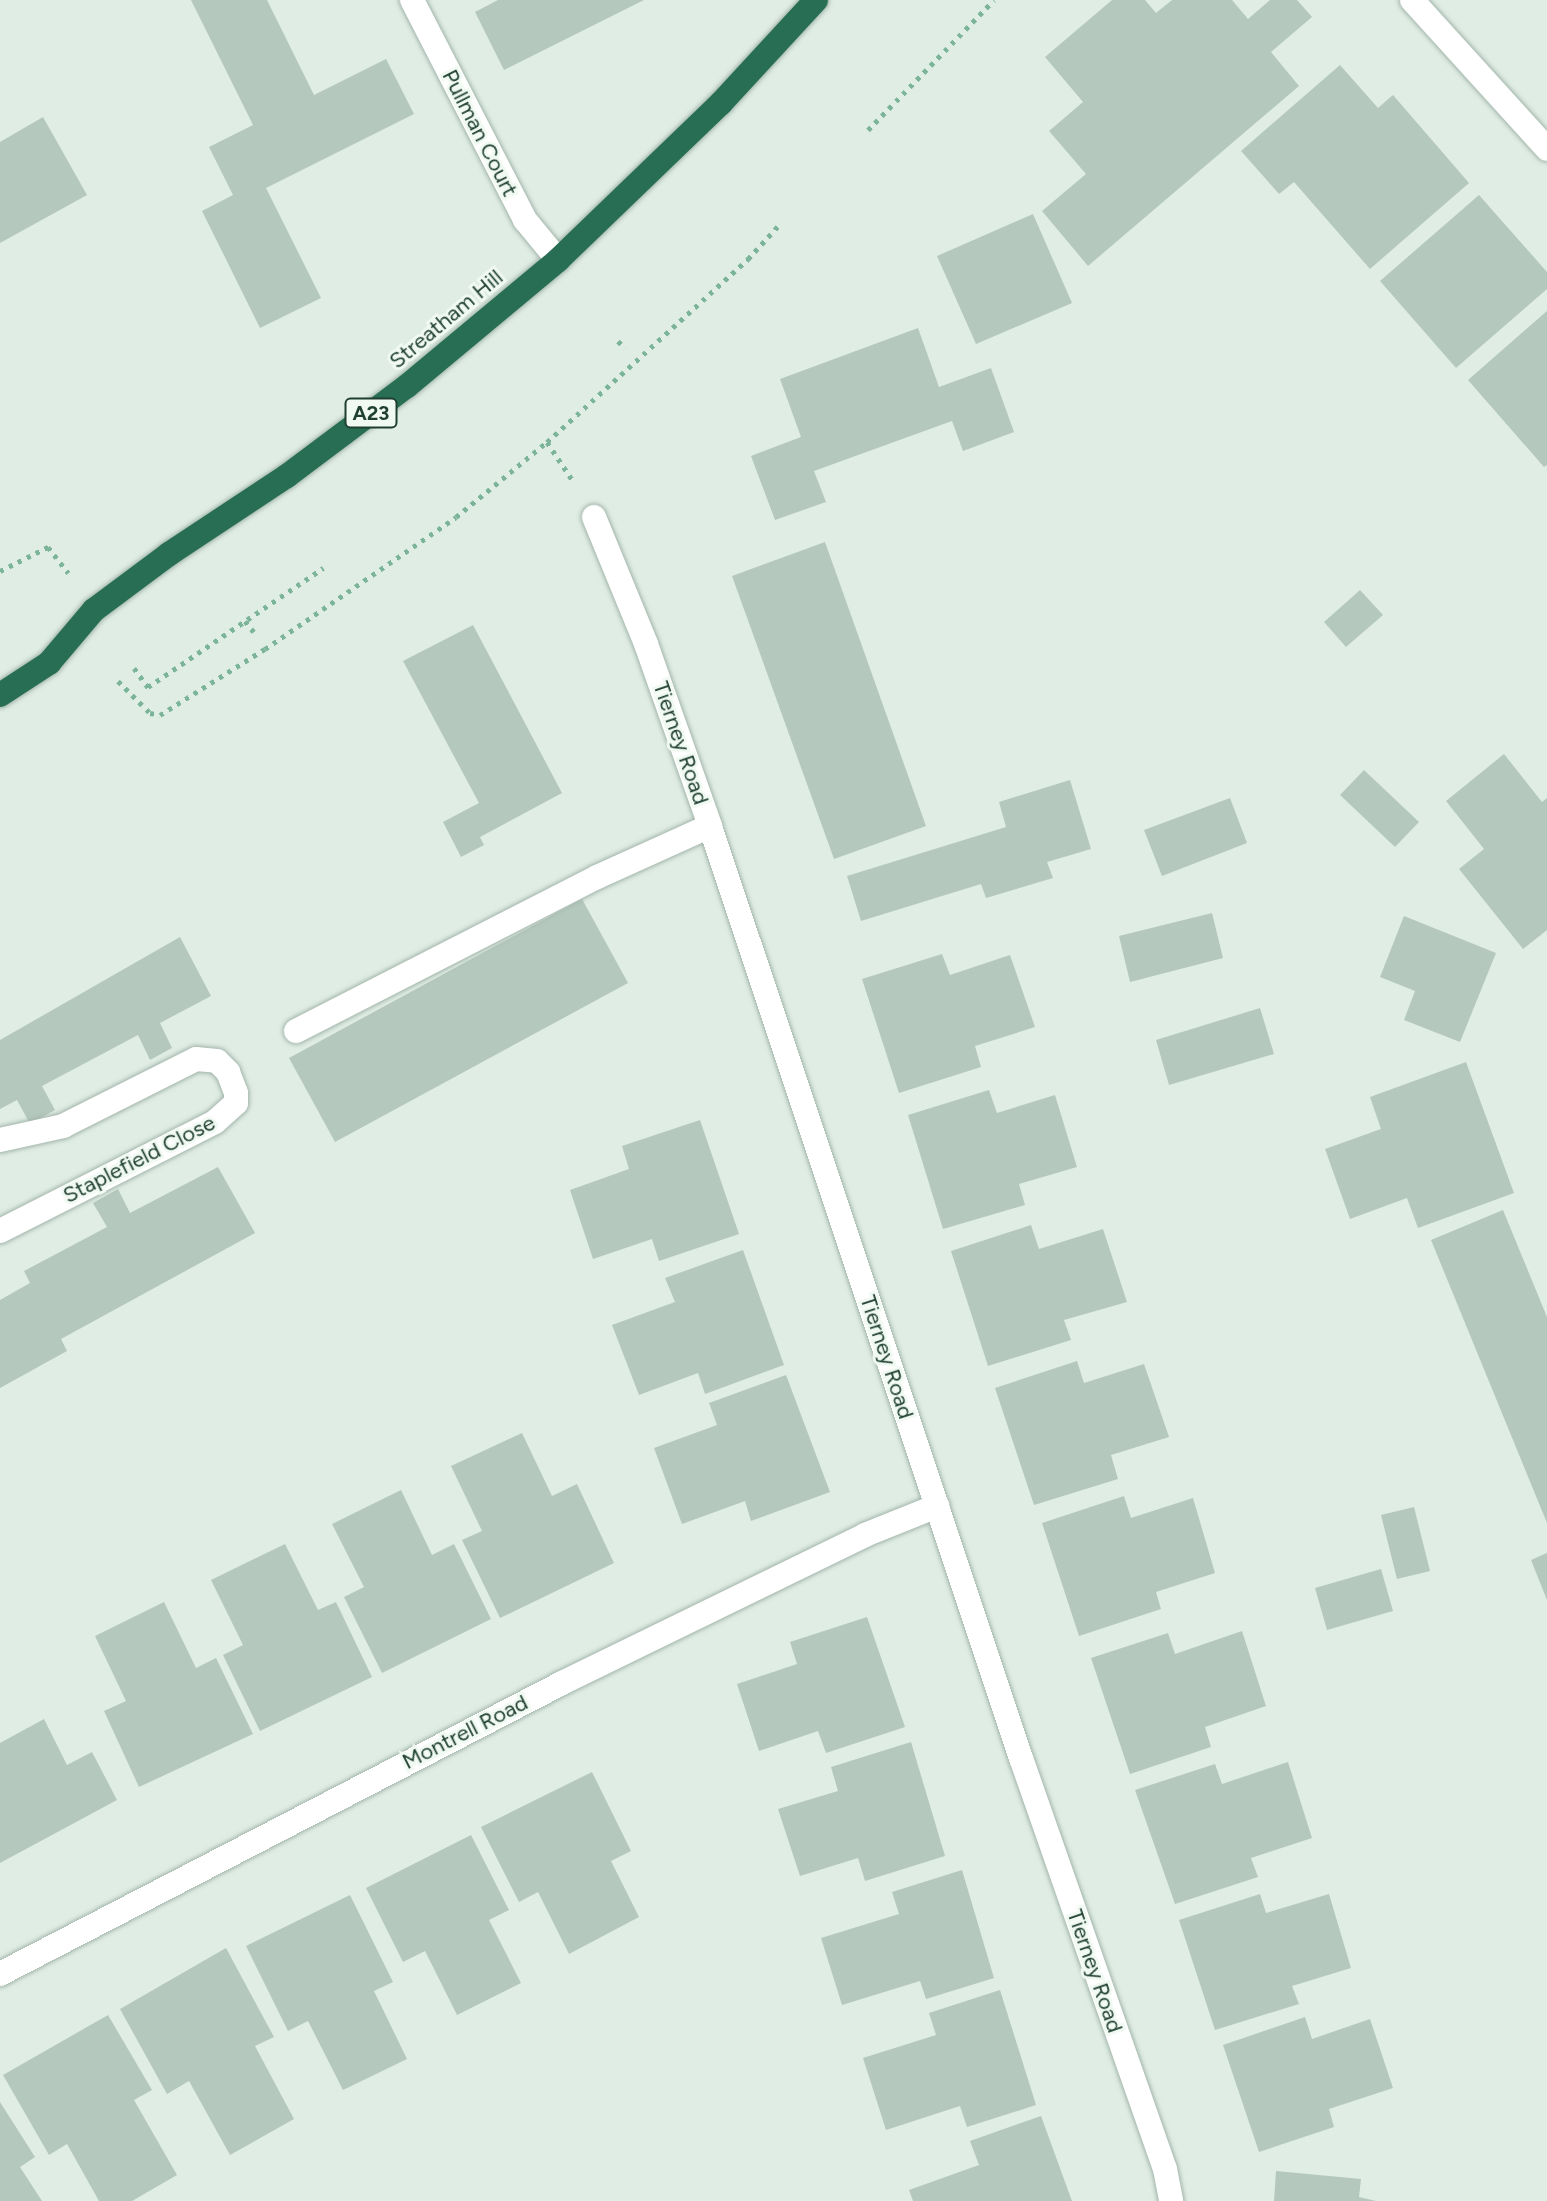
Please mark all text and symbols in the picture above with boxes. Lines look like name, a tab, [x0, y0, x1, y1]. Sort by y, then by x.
street label: Pullman Court	[437, 65, 523, 201]
street label: Streatham Hill	[384, 264, 508, 374]
road number: A23	[343, 397, 399, 429]
street label: Tierney Road	[648, 678, 714, 808]
street label: Staplefield Close	[59, 1109, 219, 1209]
street label: Tierney Road	[855, 1292, 919, 1422]
street label: Montrell Road	[398, 1689, 532, 1775]
street label: Tierney Road	[1062, 1906, 1128, 2036]

